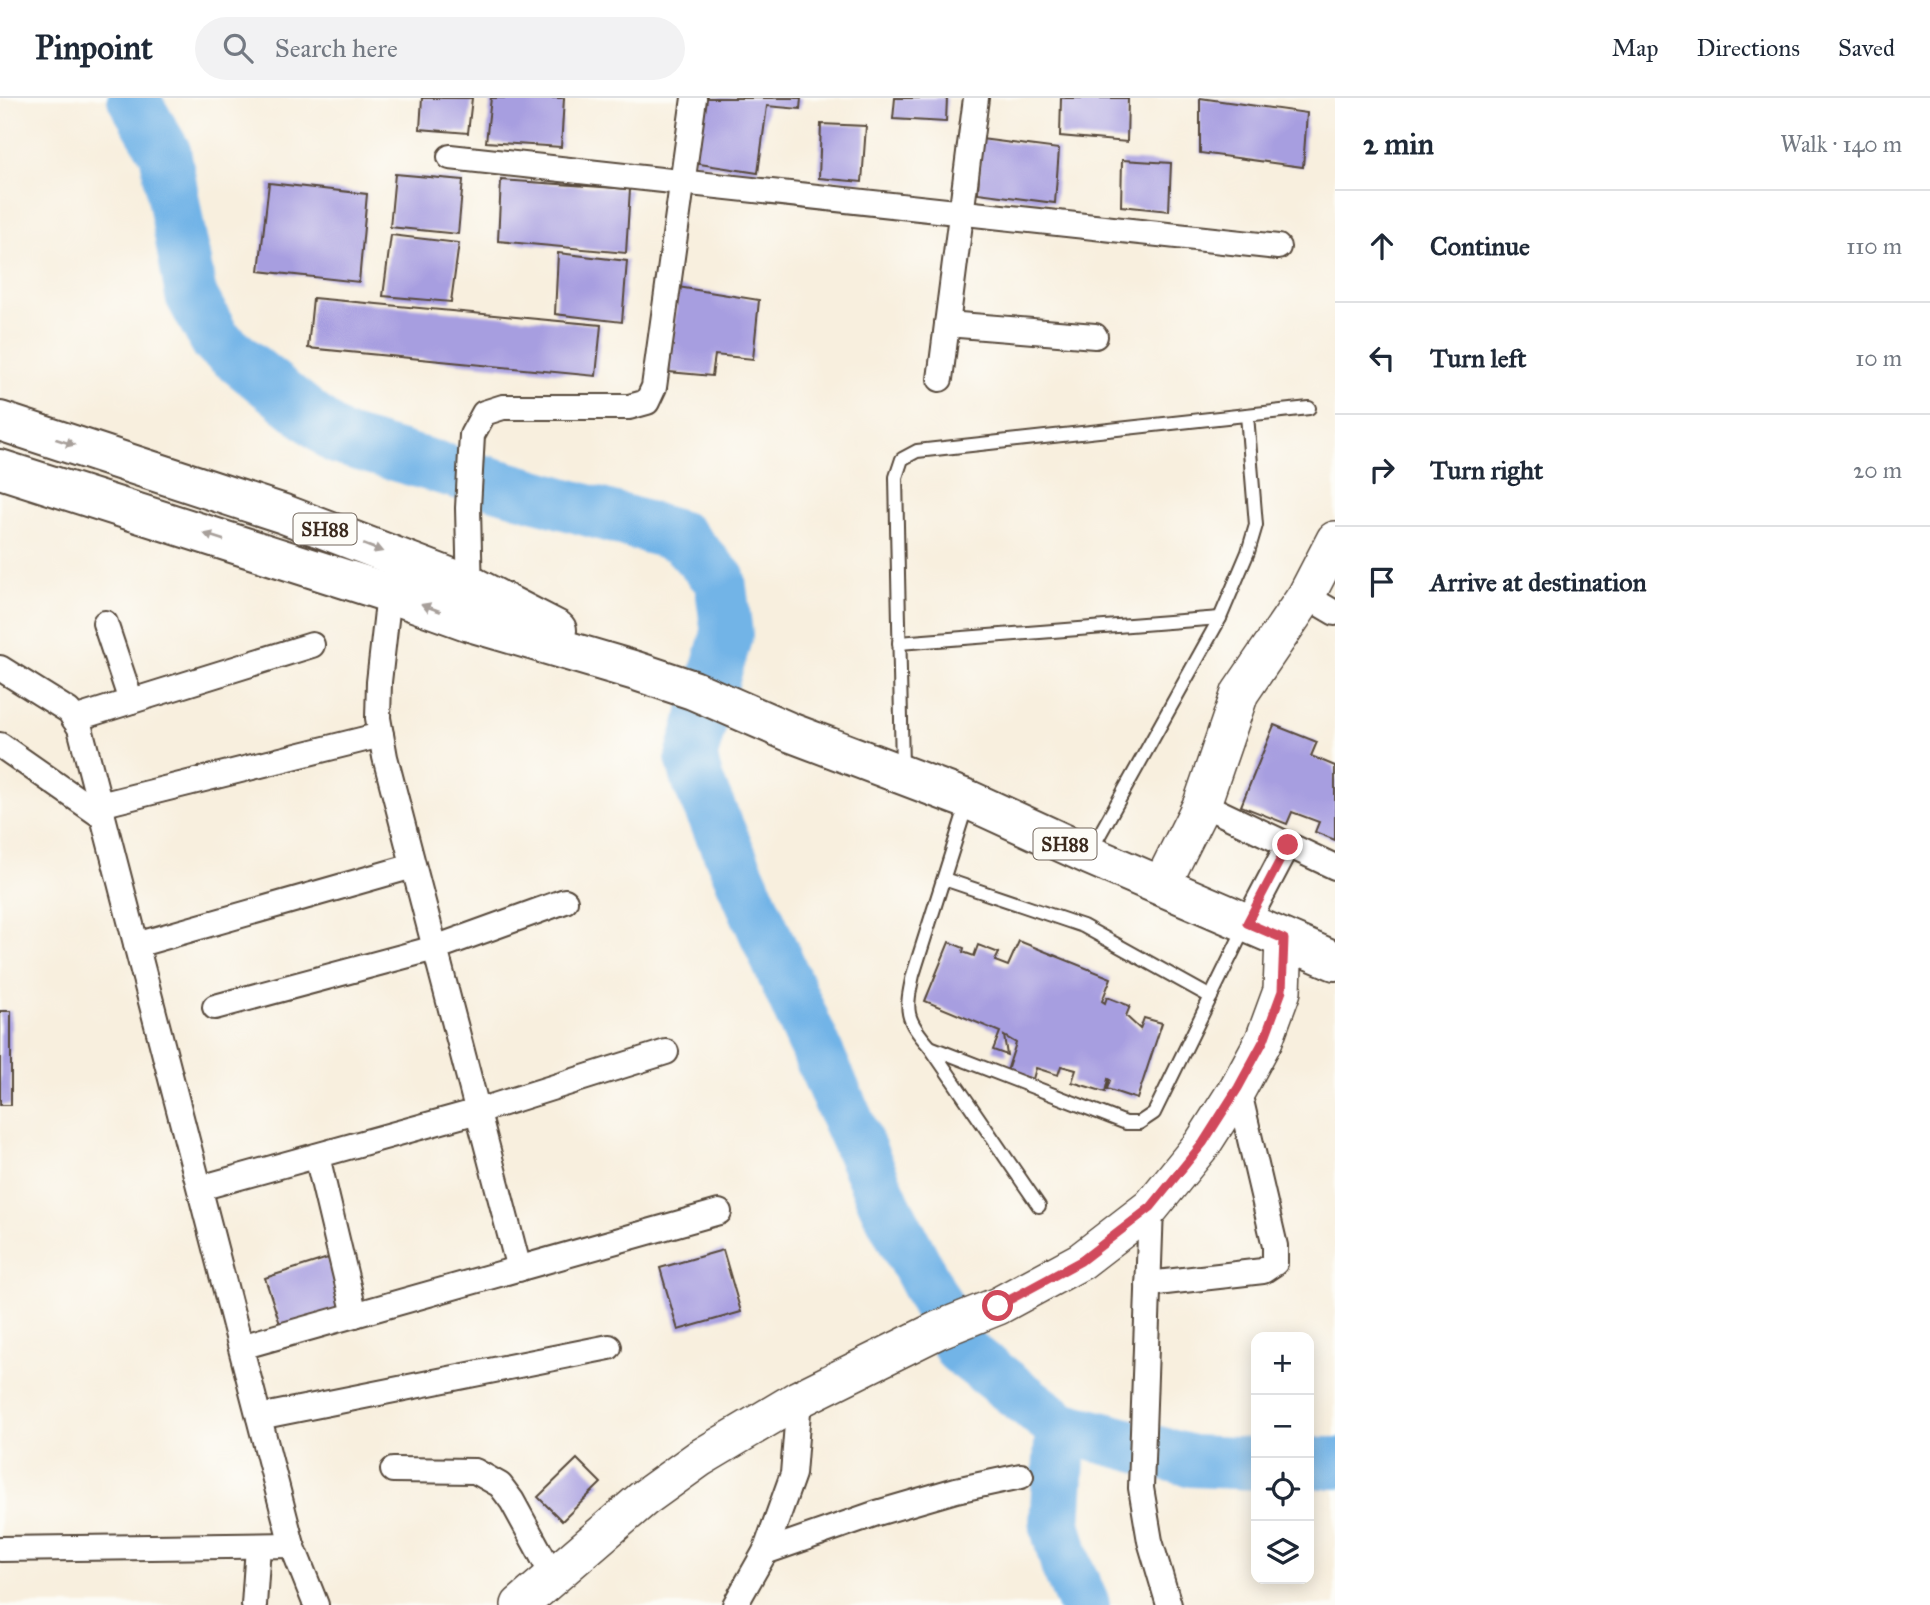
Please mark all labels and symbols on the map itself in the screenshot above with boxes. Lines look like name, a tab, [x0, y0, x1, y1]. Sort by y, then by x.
one-way arrow	[55, 437, 76, 447]
road number: SH88	[294, 514, 356, 544]
one-way arrow	[204, 531, 225, 542]
one-way arrow	[362, 542, 383, 553]
one-way arrow	[420, 602, 441, 613]
road number: SH88	[1034, 828, 1096, 860]
route end	[1272, 829, 1303, 860]
route start	[982, 1290, 1013, 1321]

